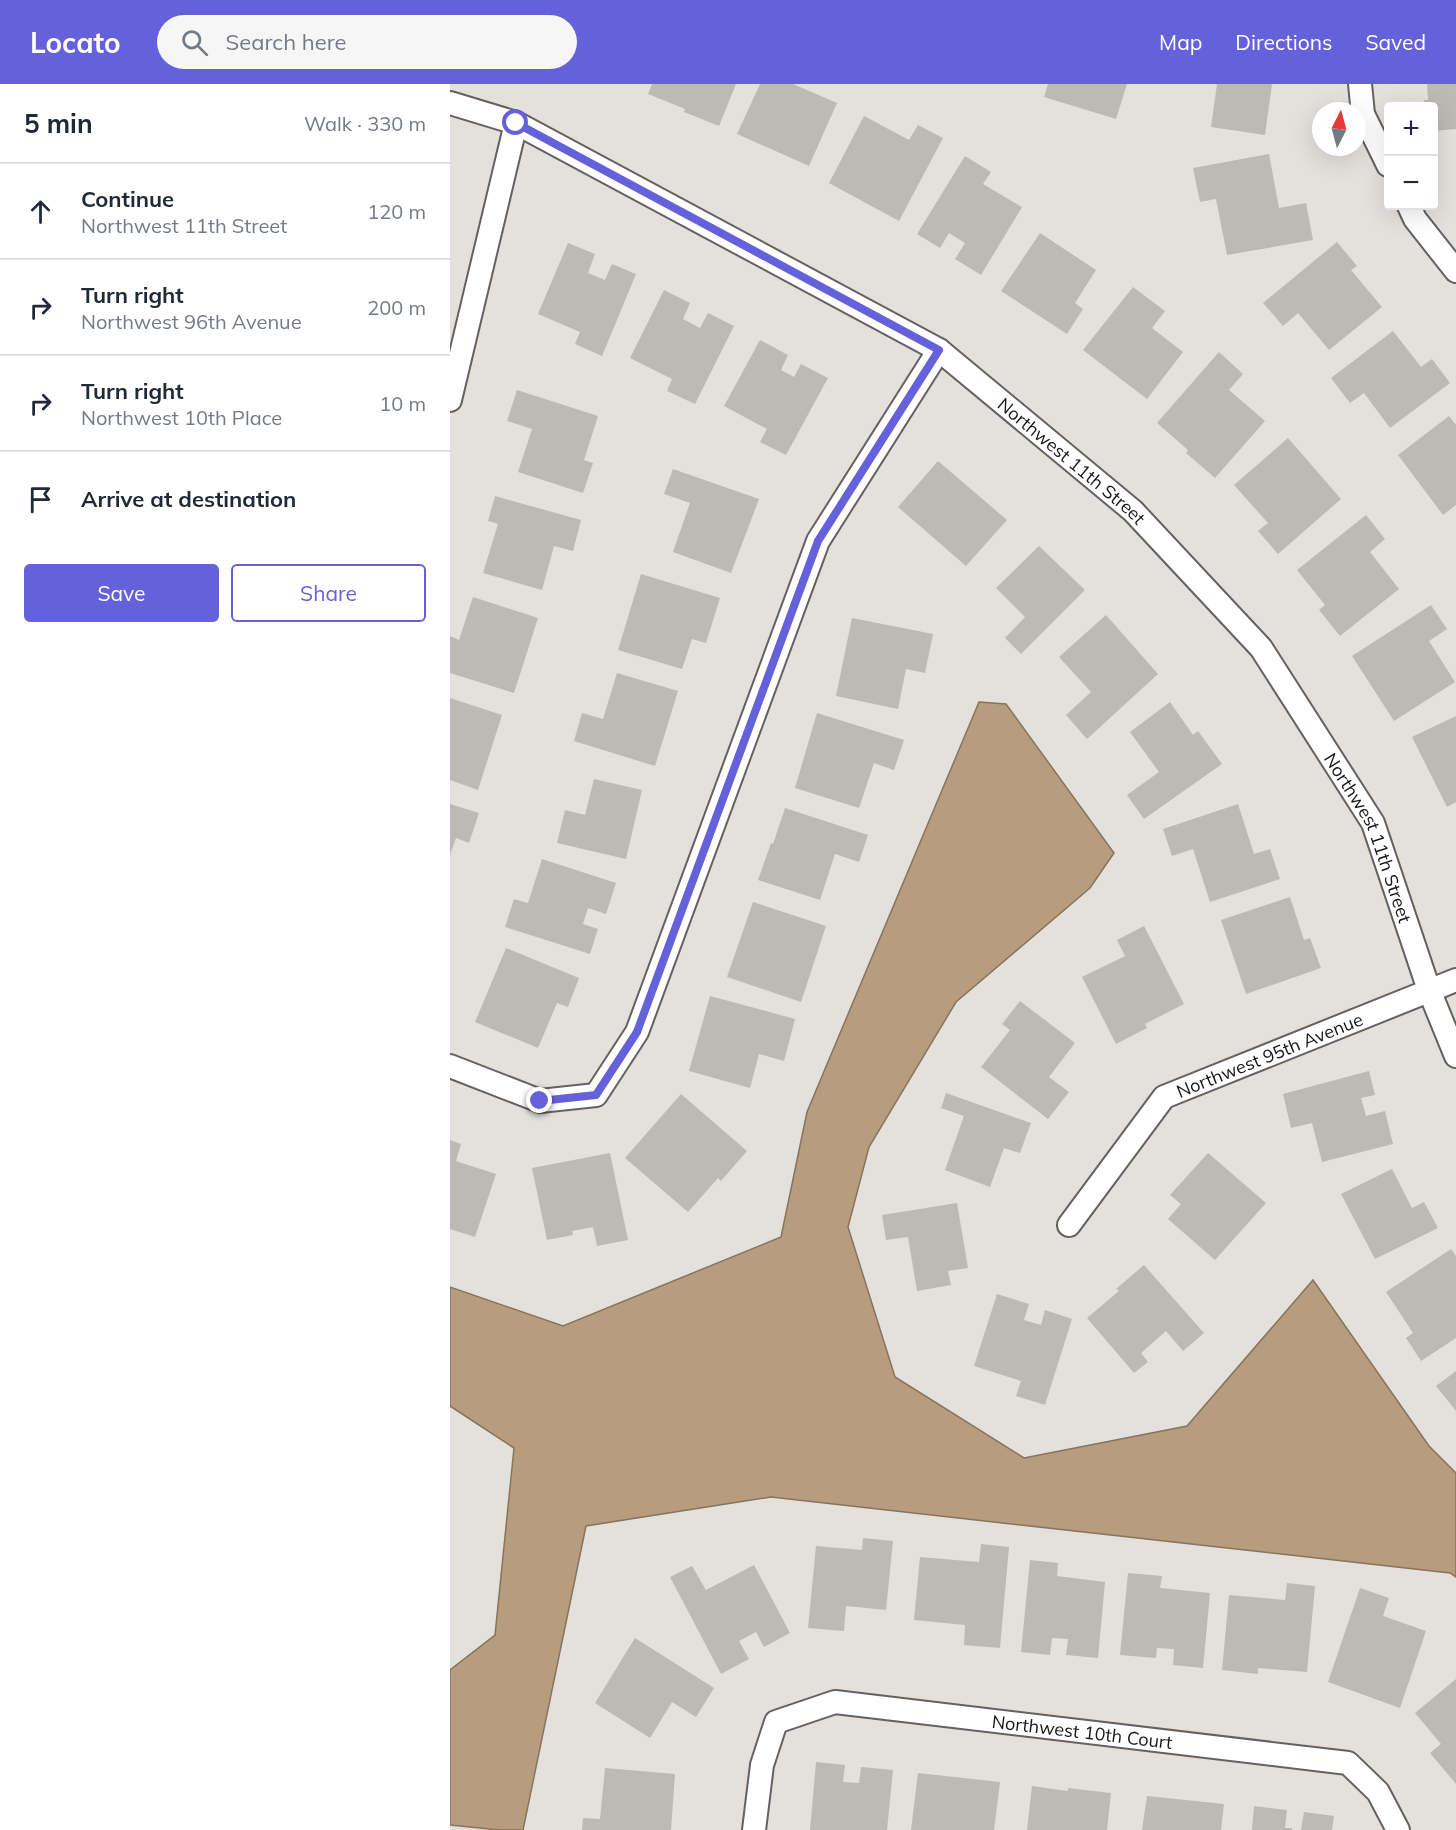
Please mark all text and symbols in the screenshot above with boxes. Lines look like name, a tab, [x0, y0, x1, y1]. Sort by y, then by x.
search box	[157, 15, 577, 69]
text: Locato	[30, 25, 121, 60]
icon: search	[178, 26, 211, 59]
text: Search here	[226, 28, 346, 56]
text: Map	[1159, 29, 1202, 55]
text: Directions	[1235, 29, 1332, 55]
text: Saved	[1365, 29, 1426, 55]
north arrow	[1312, 102, 1366, 156]
map controls	[1384, 102, 1438, 210]
button: +	[1384, 102, 1438, 156]
text: 5 min	[24, 107, 93, 140]
route start	[502, 109, 528, 135]
text: Walk · 330 m	[304, 111, 426, 136]
button: −	[1384, 156, 1438, 210]
text: Continue	[81, 185, 174, 213]
icon: ahead	[24, 195, 57, 228]
text: 120 m	[367, 199, 426, 224]
text: Northwest 11th Street	[81, 213, 287, 238]
text: Turn right	[81, 281, 184, 309]
icon: right	[24, 291, 57, 324]
text: 200 m	[367, 295, 426, 320]
text: Northwest 96th Avenue	[81, 309, 302, 334]
text: Turn right	[81, 377, 184, 405]
icon: right	[24, 387, 57, 420]
text: 10 m	[379, 391, 426, 416]
street label: Northwest 11th Street	[993, 392, 1151, 529]
text: Northwest 10th Place	[81, 405, 282, 430]
icon: arrive	[24, 483, 57, 516]
text: Arrive at destination	[81, 485, 296, 513]
button: Save	[24, 564, 219, 622]
button: Share	[231, 564, 426, 622]
street label: Northwest 11th Street	[1320, 748, 1417, 926]
street label: Northwest 95th Avenue	[1173, 1007, 1366, 1102]
route end	[526, 1087, 552, 1113]
street label: Northwest 10th Court	[991, 1709, 1174, 1754]

